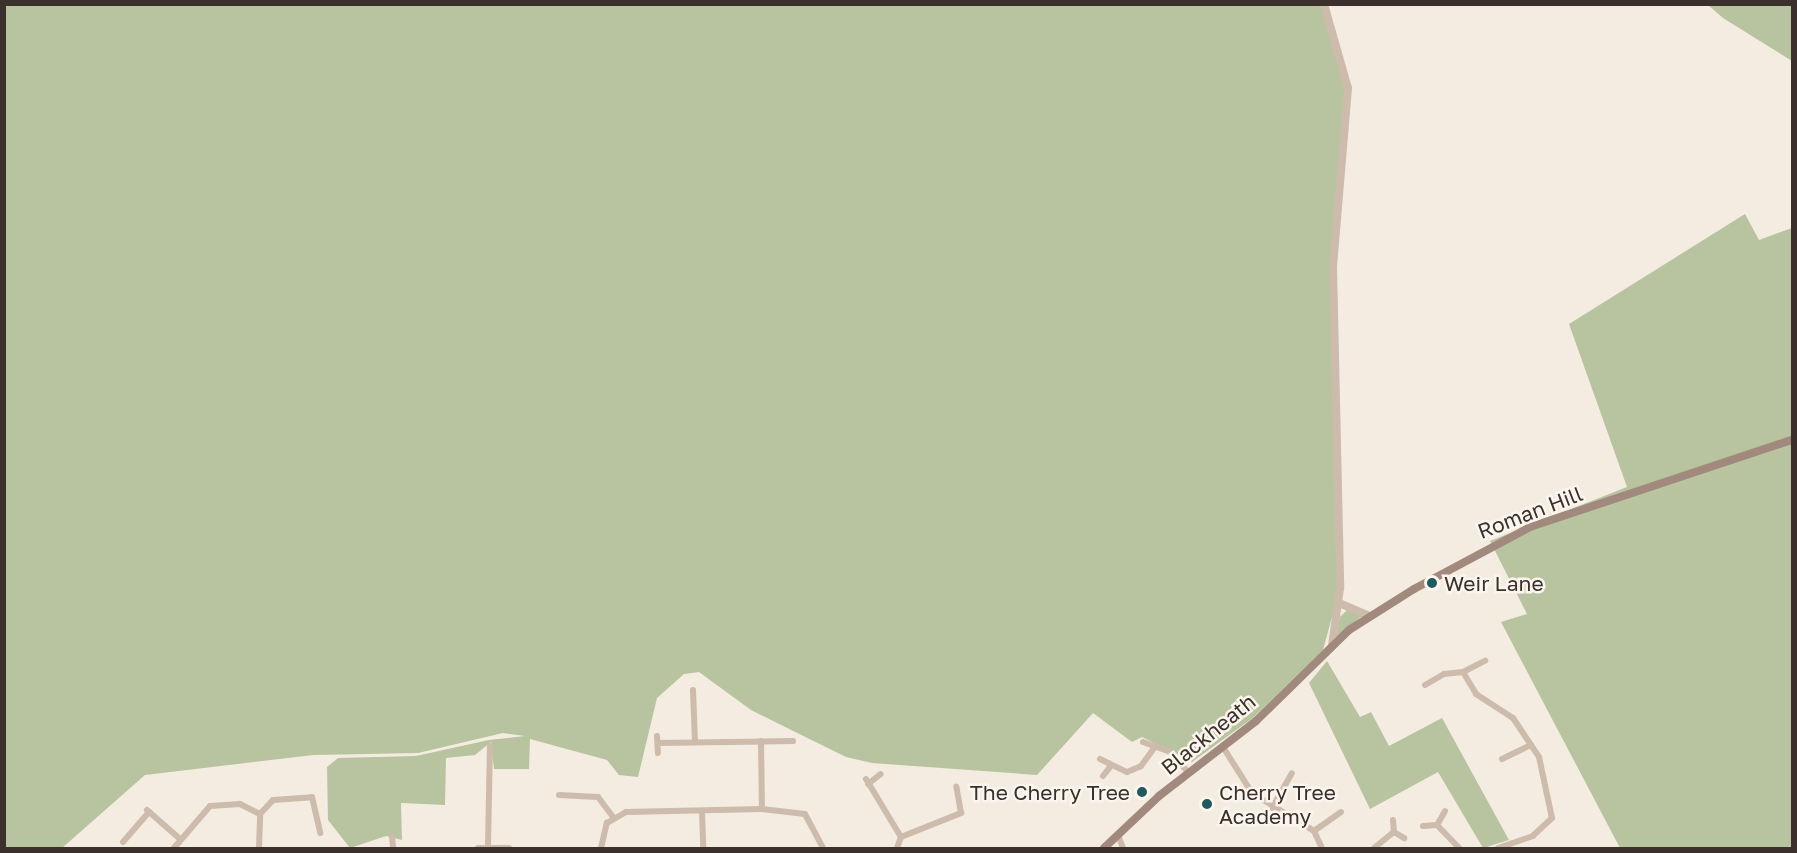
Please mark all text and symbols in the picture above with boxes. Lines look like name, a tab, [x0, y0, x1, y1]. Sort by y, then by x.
street label: Roman Hill	[1474, 480, 1586, 544]
place label: Weir Lane	[1444, 570, 1544, 596]
marker: Weir Lane	[1425, 576, 1439, 590]
street label: Blackheath	[1156, 688, 1260, 780]
place label: The Cherry Tree	[970, 779, 1130, 805]
place label: Cherry Tree Academy	[1219, 779, 1336, 829]
marker: The Cherry Tree	[1135, 785, 1149, 799]
marker: Cherry Tree Academy	[1200, 797, 1214, 811]

